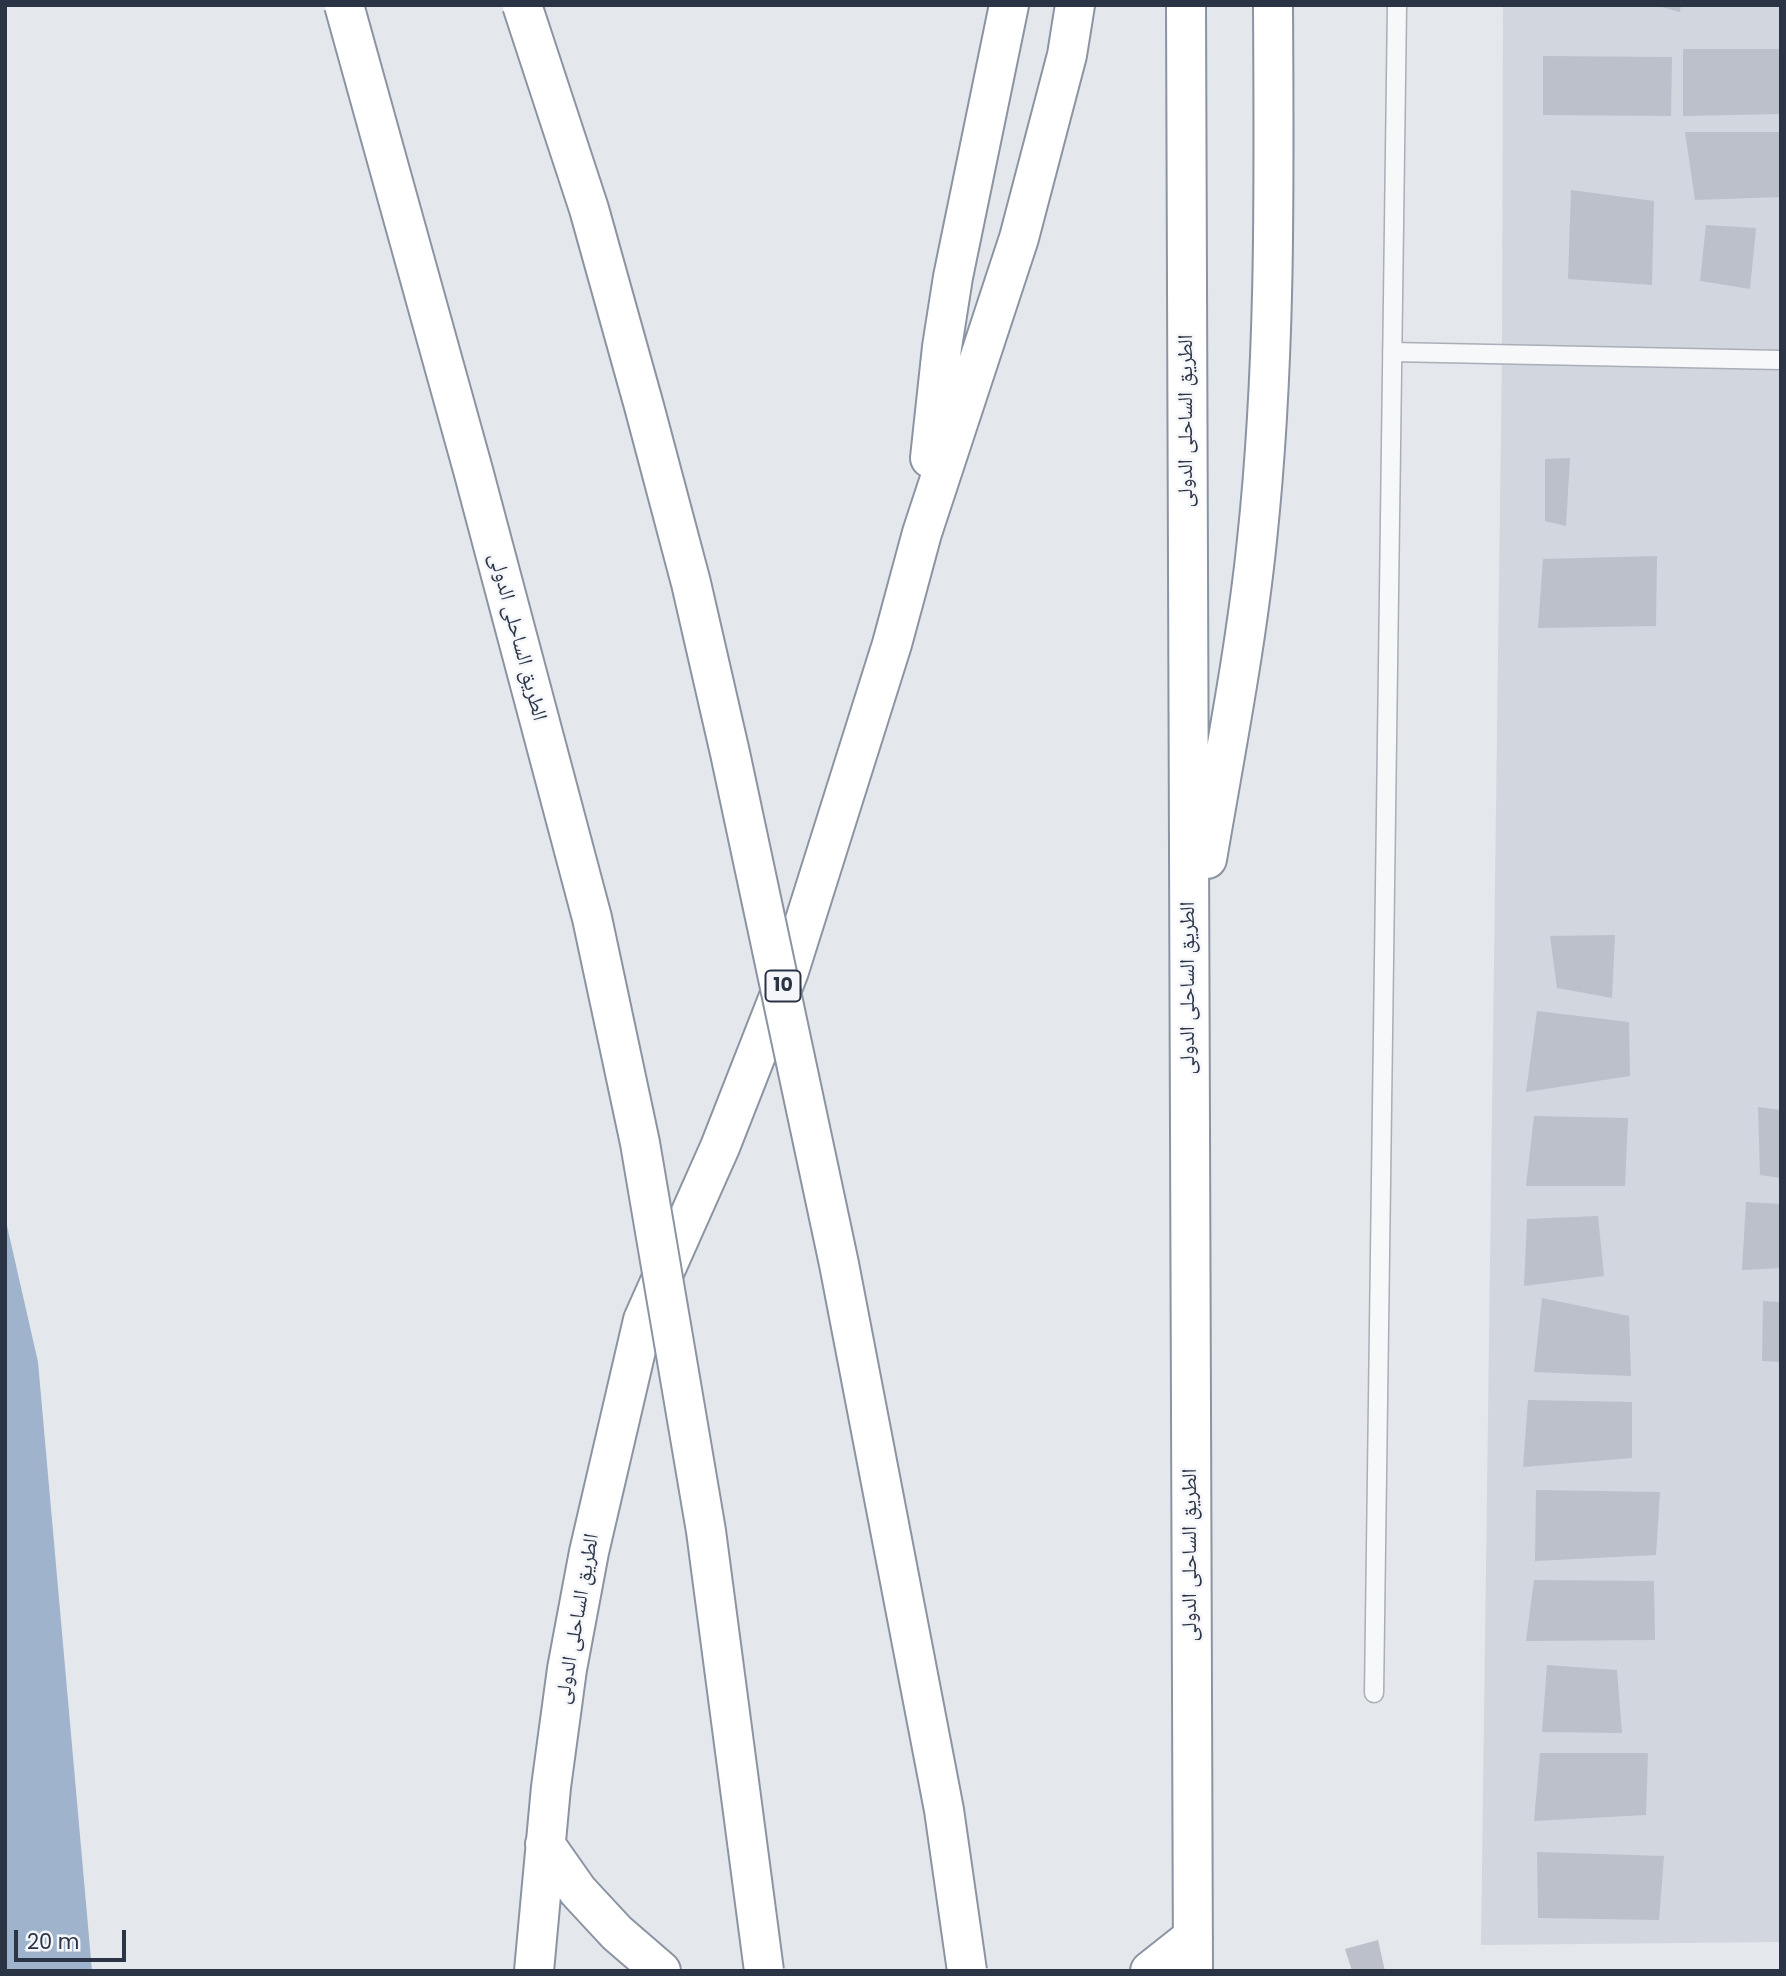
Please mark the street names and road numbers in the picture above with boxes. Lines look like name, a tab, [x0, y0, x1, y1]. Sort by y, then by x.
street label: الطريق الساحلى الدولى	[1174, 335, 1200, 507]
street label: الطريق الساحلى الدولى	[482, 550, 552, 724]
street label: الطريق الساحلى الدولى	[1176, 902, 1202, 1074]
road number: 10	[766, 970, 800, 1002]
street label: الطريق الساحلى الدولى	[1178, 1469, 1204, 1641]
street label: الطريق الساحلى الدولى	[551, 1532, 605, 1706]

